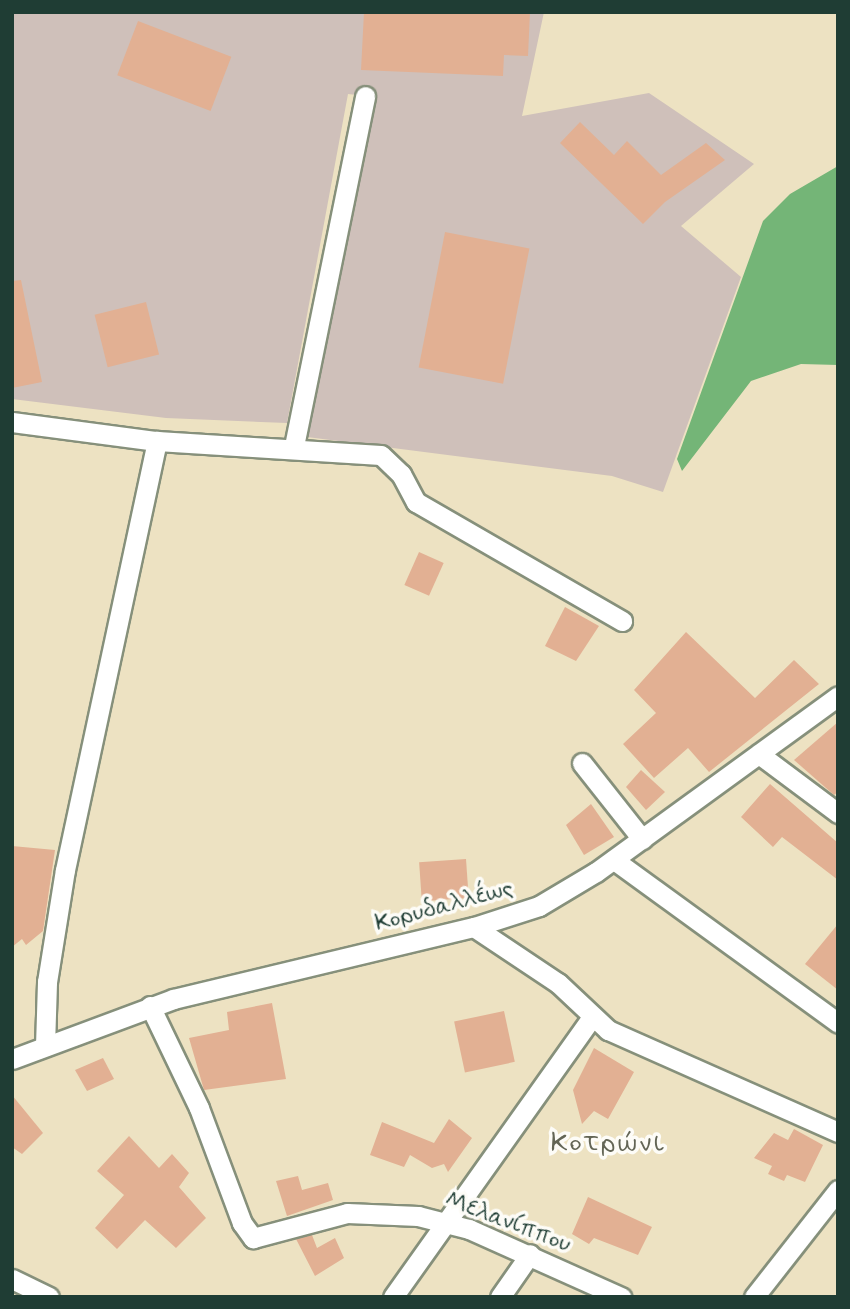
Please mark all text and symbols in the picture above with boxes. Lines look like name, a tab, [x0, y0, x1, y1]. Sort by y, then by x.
street label: Κορυδαλλέως	[372, 874, 516, 938]
district label: Κοτρώνι	[551, 1127, 665, 1161]
street label: Μελανίππου	[441, 1185, 575, 1259]

